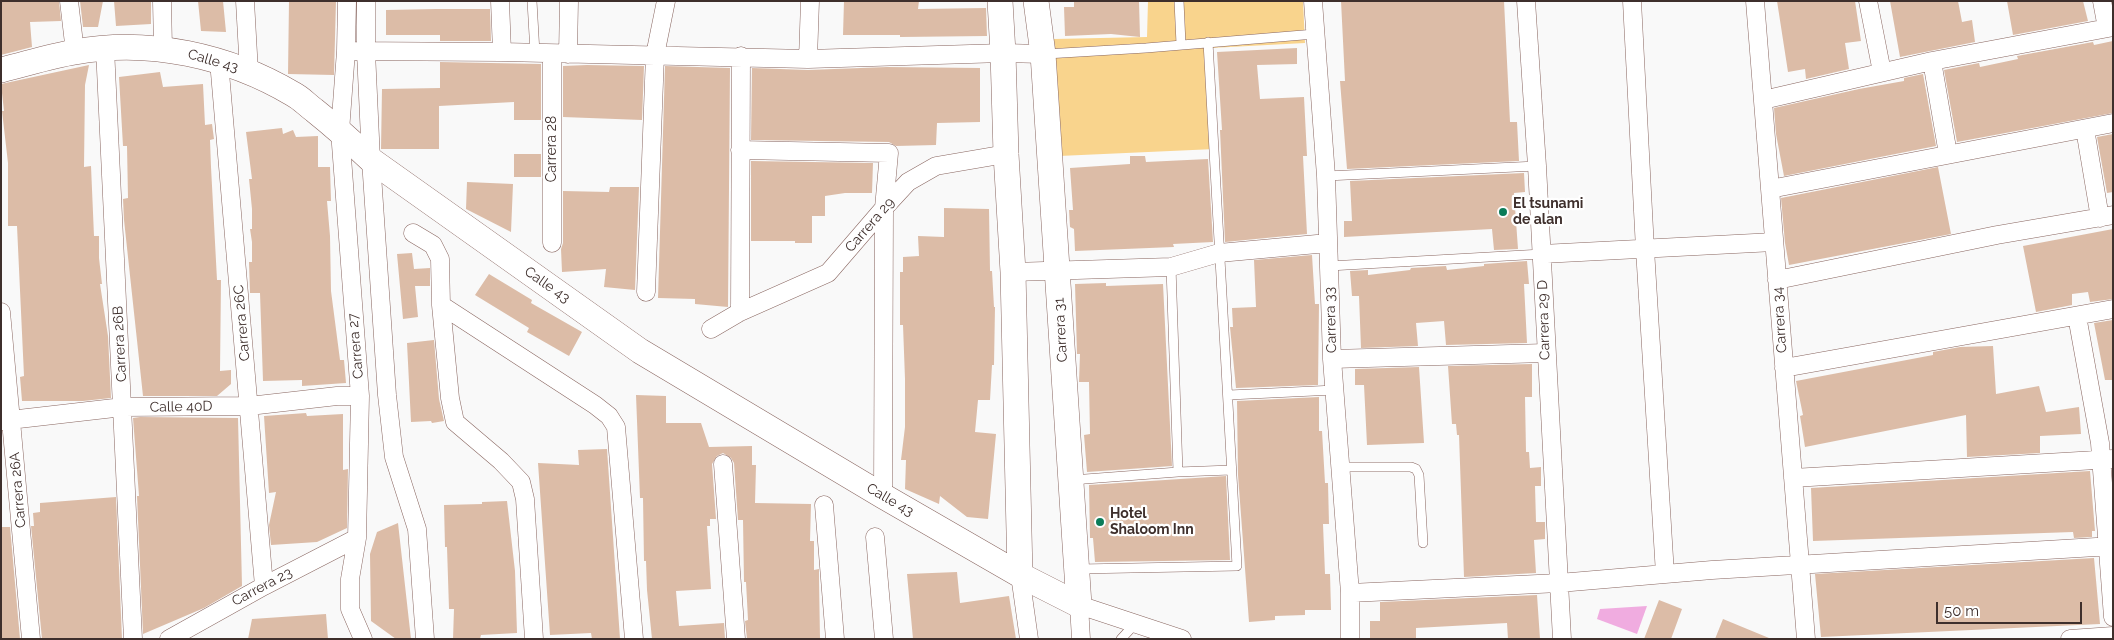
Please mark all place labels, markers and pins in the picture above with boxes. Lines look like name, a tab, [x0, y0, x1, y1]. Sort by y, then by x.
place label: El tsunami de alan	[1513, 196, 1583, 228]
marker: El tsunami de alan	[1497, 206, 1509, 218]
place label: Hotel Shaloom Inn	[1110, 506, 1194, 538]
marker: Hotel Shaloom Inn	[1094, 516, 1106, 528]

